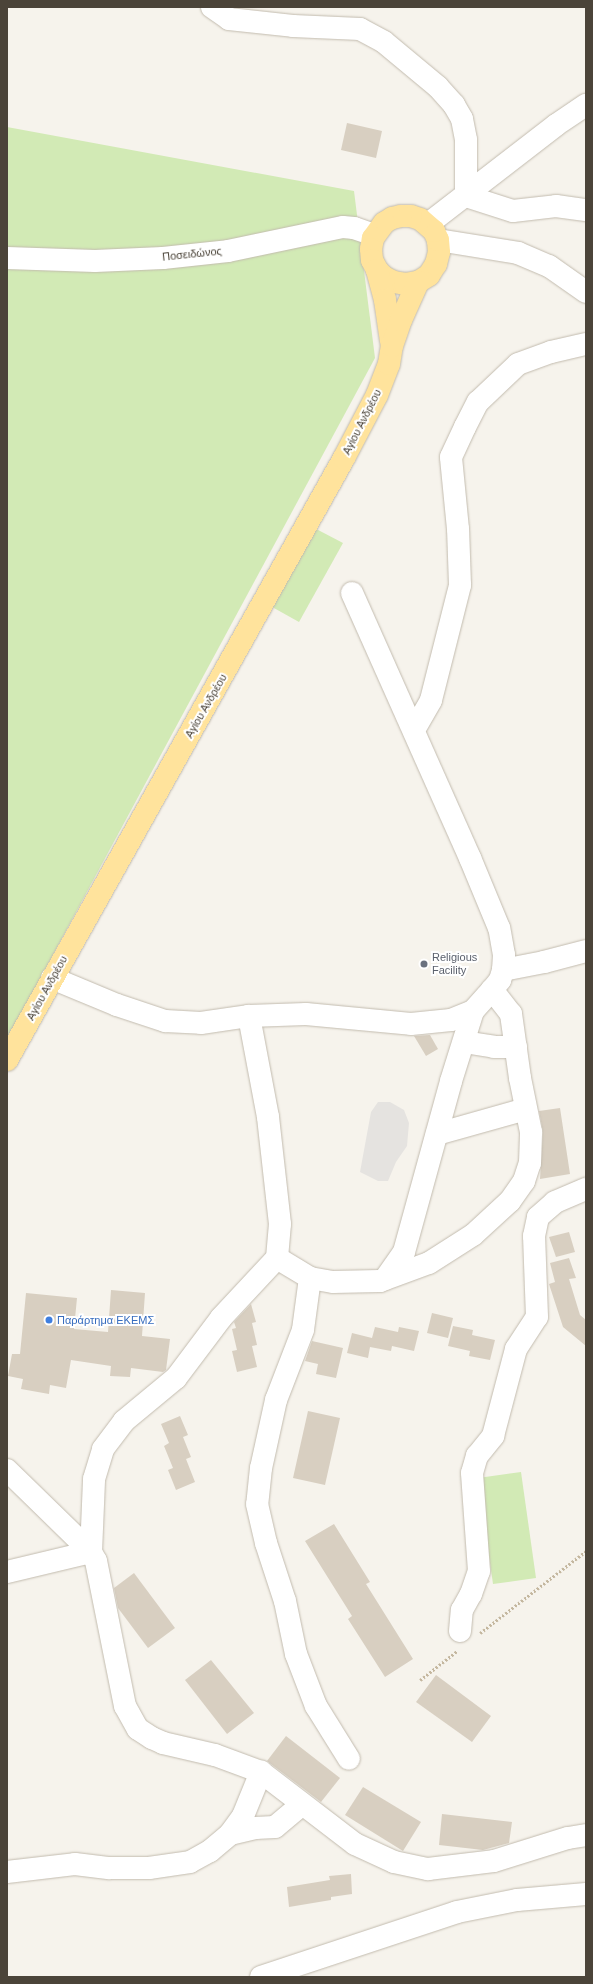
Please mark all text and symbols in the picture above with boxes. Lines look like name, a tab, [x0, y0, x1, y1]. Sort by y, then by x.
street label: Ποσειδώνος	[162, 244, 222, 264]
street label: Αγίου Ανδρέου	[340, 387, 384, 457]
street label: Αγίου Ανδρέου	[182, 671, 230, 741]
place label: Religious Facility	[432, 951, 477, 977]
street label: Αγίου Ανδρέου	[24, 953, 70, 1023]
marker: Religious Facility	[419, 959, 429, 969]
place label: Παράρτημα ΕΚΕΜΣ	[57, 1313, 154, 1327]
marker: Παράρτημα ΕΚΕΜΣ	[44, 1315, 54, 1325]

